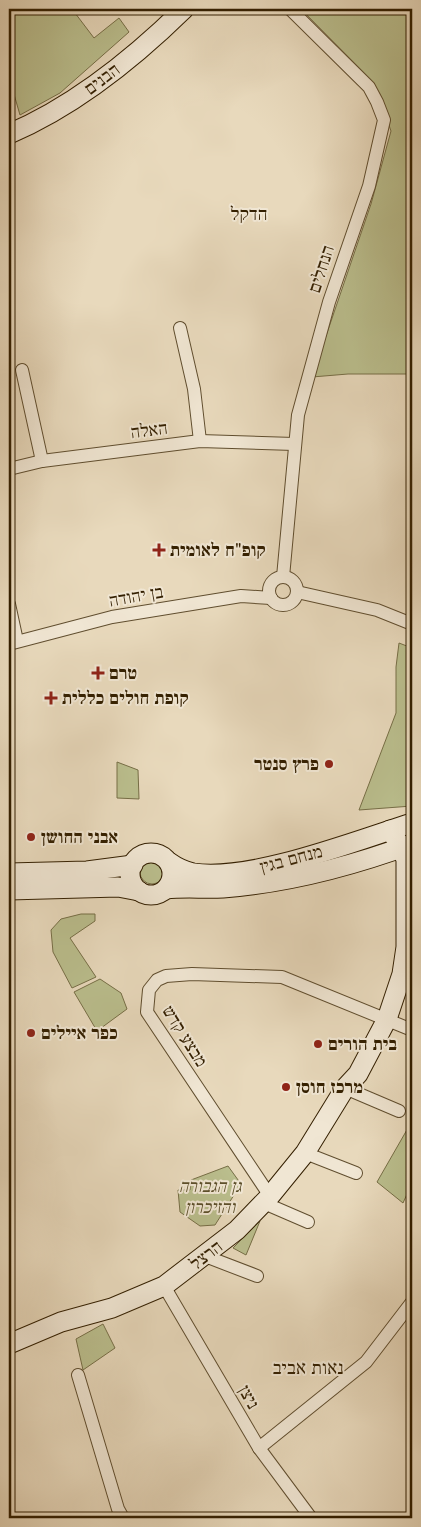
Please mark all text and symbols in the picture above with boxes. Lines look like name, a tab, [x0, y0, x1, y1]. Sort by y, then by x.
street label: הבנים	[82, 61, 124, 99]
district label: הדקל	[230, 205, 268, 225]
street label: הנחלים	[305, 243, 338, 295]
street label: האלה	[129, 419, 169, 442]
place label: קופ"ח לאומית	[170, 541, 266, 560]
marker: קופ"ח לאומית	[152, 543, 166, 557]
street label: בן יהודה	[108, 583, 165, 611]
place label: טרם	[109, 665, 137, 683]
marker: טרם	[91, 666, 105, 680]
place label: קופת חולים כללית	[62, 689, 189, 708]
marker: קופת חולים כללית	[44, 691, 58, 705]
place label: פרץ סנטר	[254, 756, 319, 774]
marker: פרץ סנטר	[323, 758, 335, 770]
place label: אבני החושן	[41, 829, 118, 847]
marker: אבני החושן	[25, 831, 37, 843]
street label: מנחם בגין	[258, 843, 325, 877]
street label: מבצע קדש	[158, 1003, 210, 1070]
place label: כפר איילים	[41, 1024, 118, 1043]
marker: כפר איילים	[25, 1027, 37, 1039]
place label: בית הורים	[328, 1036, 397, 1054]
marker: בית הורים	[312, 1038, 324, 1050]
place label: מרכז חוסן	[296, 1079, 363, 1097]
marker: מרכז חוסן	[280, 1081, 292, 1093]
park label: גן הגבורה והזיכרון	[179, 1178, 242, 1217]
street label: הרצל	[186, 1237, 226, 1274]
district label: נאות אביב	[272, 1360, 344, 1379]
street label: ניצן	[235, 1383, 262, 1412]

